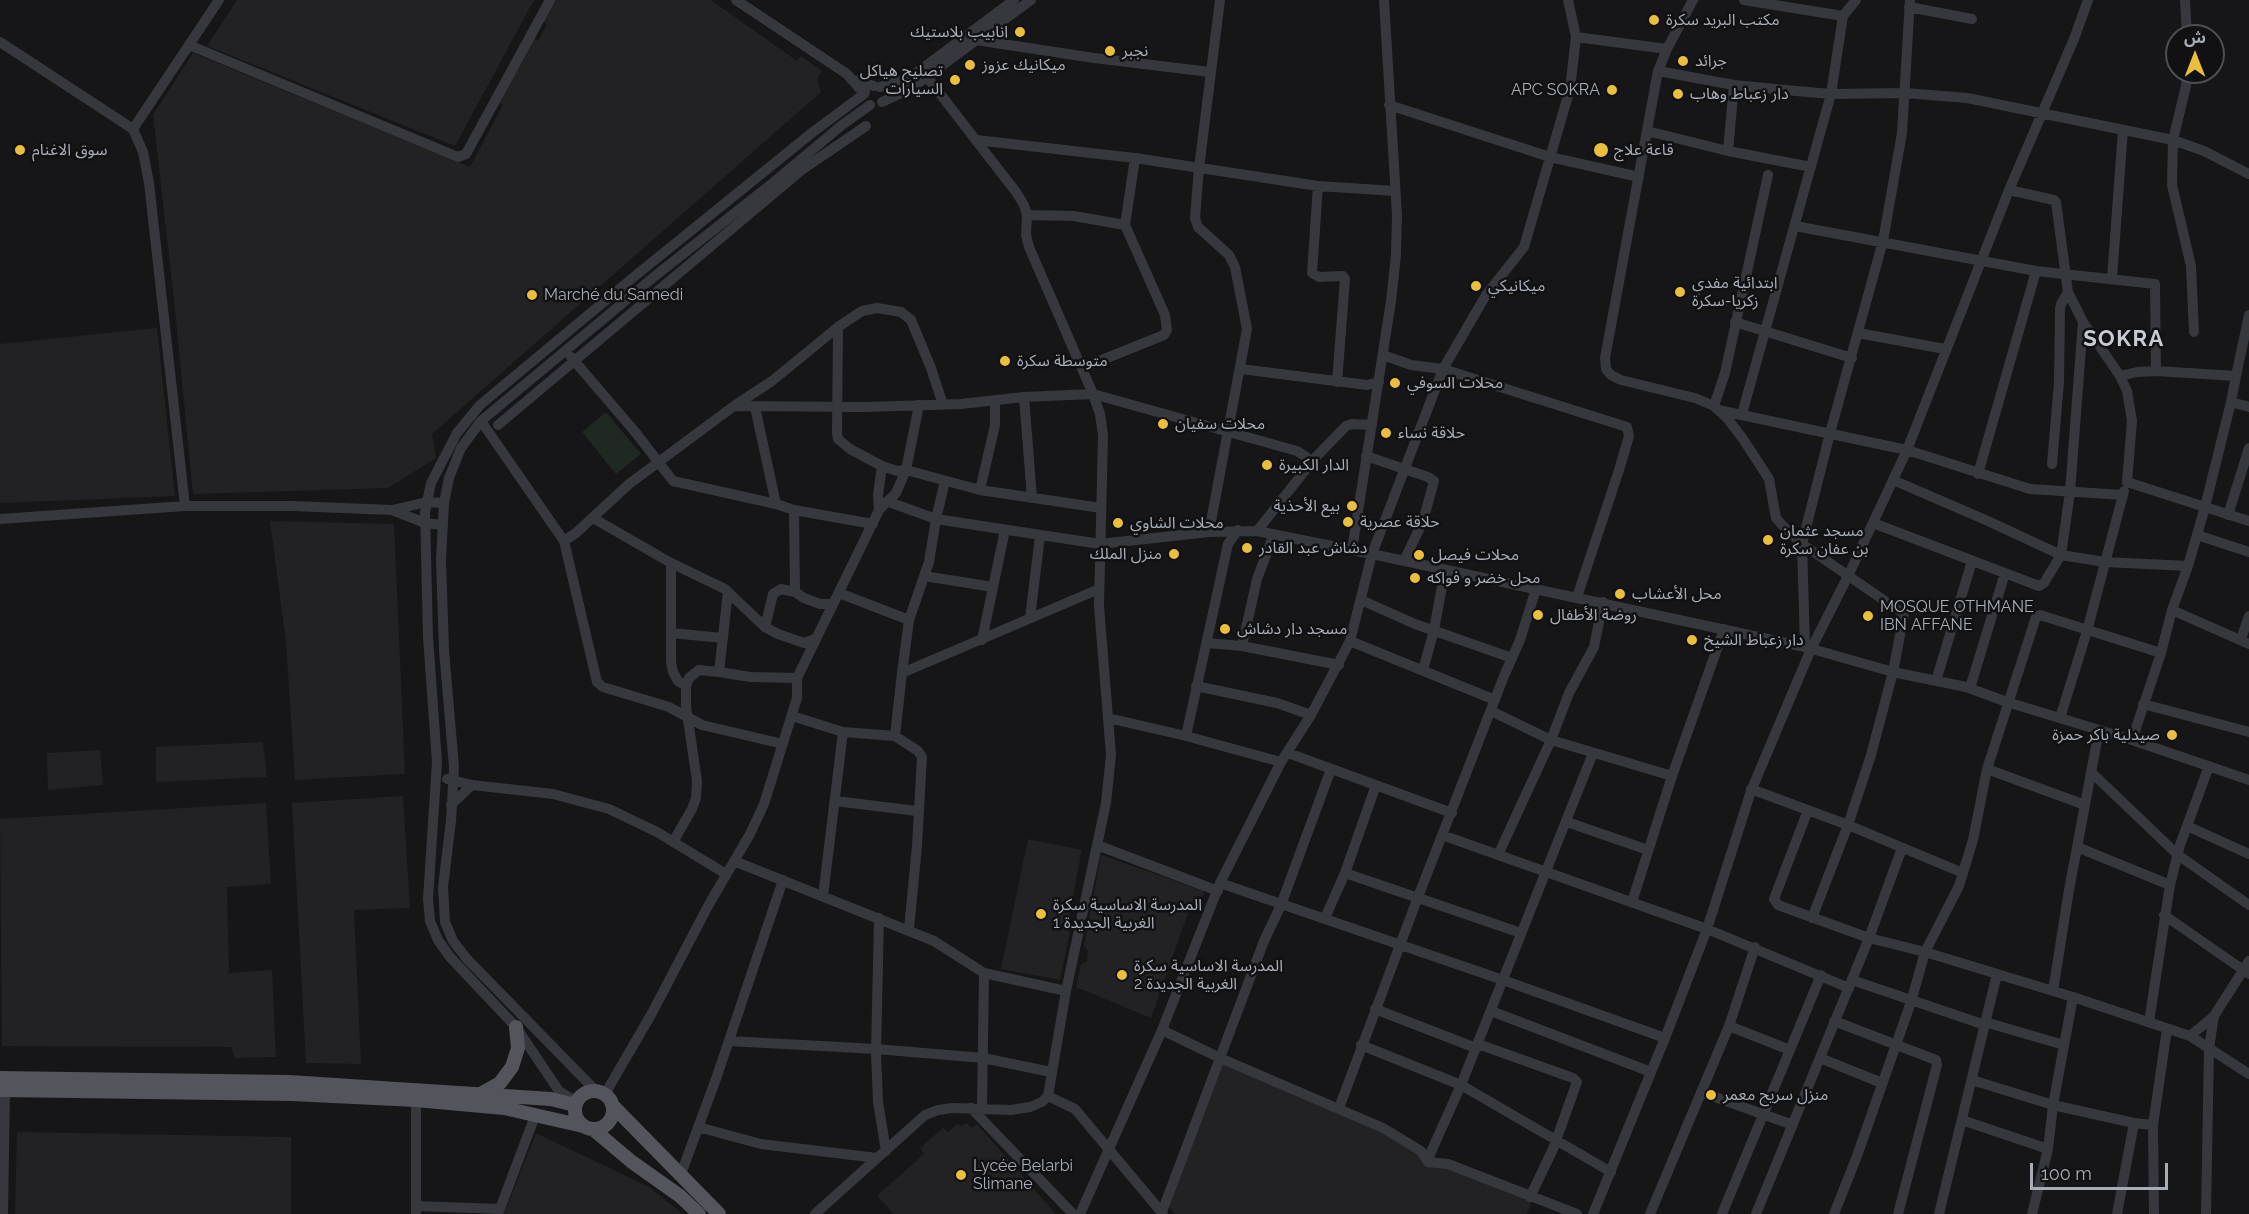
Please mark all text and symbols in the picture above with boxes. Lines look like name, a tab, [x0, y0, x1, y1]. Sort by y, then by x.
place label: مكتب البريد سكرة	[1666, 10, 1780, 30]
marker: مكتب البريد سكرة	[1647, 13, 1661, 27]
place label: انابيب بلاستيك	[910, 22, 1008, 42]
north arrow	[2165, 24, 2225, 84]
marker: انابيب بلاستيك	[1013, 25, 1027, 39]
text: ش	[2184, 28, 2206, 47]
place label: نجبر	[1122, 41, 1148, 61]
marker: نجبر	[1103, 44, 1117, 58]
place label: جرائد	[1695, 51, 1727, 71]
marker: جرائد	[1676, 54, 1690, 68]
place label: ميكانيك عزوز	[982, 55, 1066, 75]
marker: ميكانيك عزوز	[963, 58, 977, 72]
place label: تصليح هياكل السيارات	[860, 61, 943, 99]
marker: تصليح هياكل السيارات	[948, 73, 962, 87]
place label: APC SOKRA	[1511, 80, 1600, 100]
marker: APC SOKRA	[1605, 83, 1619, 97]
place label: دار زعباط وهاب	[1690, 84, 1789, 104]
marker: دار زعباط وهاب	[1671, 87, 1685, 101]
place label: سوق الاغنام	[32, 140, 108, 160]
place label: قاعة علاج	[1614, 140, 1674, 160]
marker: قاعة علاج	[1592, 141, 1610, 159]
marker: سوق الاغنام	[13, 143, 27, 157]
place label: ابتدائية مفدي زكريا-سكرة	[1692, 273, 1778, 311]
place label: ميكانيكي	[1488, 276, 1545, 296]
marker: ميكانيكي	[1469, 279, 1483, 293]
place label: Marché du Samedi	[544, 285, 683, 305]
marker: ابتدائية مفدي زكريا-سكرة	[1673, 285, 1687, 299]
marker: Marché du Samedi	[525, 288, 539, 302]
district label: SOKRA	[2083, 326, 2165, 352]
place label: متوسطة سكرة	[1017, 351, 1108, 371]
marker: متوسطة سكرة	[998, 354, 1012, 368]
place label: محلات السوفي	[1407, 373, 1503, 393]
marker: محلات السوفي	[1388, 376, 1402, 390]
place label: محلات سفيان	[1175, 414, 1265, 434]
marker: محلات سفيان	[1156, 417, 1170, 431]
place label: حلاقة نساء	[1398, 423, 1465, 443]
marker: حلاقة نساء	[1379, 426, 1393, 440]
place label: الدار الكبيرة	[1279, 455, 1349, 475]
marker: الدار الكبيرة	[1260, 458, 1274, 472]
place label: بيع الأحذية	[1274, 496, 1340, 516]
marker: بيع الأحذية	[1345, 499, 1359, 513]
place label: حلاقة عصرية	[1360, 512, 1440, 532]
place label: محلات الشاوي	[1130, 513, 1224, 533]
marker: حلاقة عصرية	[1341, 515, 1355, 529]
marker: محلات الشاوي	[1111, 516, 1125, 530]
place label: مسجد عثمان بن عفان سكرة	[1780, 521, 1869, 559]
marker: مسجد عثمان بن عفان سكرة	[1761, 533, 1775, 547]
place label: دشاش عبد القادر	[1259, 538, 1367, 558]
marker: دشاش عبد القادر	[1240, 541, 1254, 555]
place label: منزل الملك	[1090, 544, 1162, 564]
place label: محلات فيصل	[1431, 545, 1519, 565]
marker: منزل الملك	[1167, 547, 1181, 561]
marker: محلات فيصل	[1412, 548, 1426, 562]
place label: محل خضر و فواكه	[1427, 568, 1540, 588]
marker: محل خضر و فواكه	[1408, 571, 1422, 585]
place label: محل الأعشاب	[1632, 584, 1722, 604]
marker: محل الأعشاب	[1613, 587, 1627, 601]
place label: MOSQUE OTHMANE IBN AFFANE	[1880, 597, 2034, 635]
place label: روضة الأطفال	[1550, 605, 1637, 625]
marker: روضة الأطفال	[1531, 608, 1545, 622]
marker: MOSQUE OTHMANE IBN AFFANE	[1861, 609, 1875, 623]
place label: مسجد دار دشاش	[1237, 619, 1347, 639]
marker: مسجد دار دشاش	[1218, 622, 1232, 636]
place label: دار زعباط الشيخ	[1704, 630, 1804, 650]
marker: دار زعباط الشيخ	[1685, 633, 1699, 647]
place label: صيدلية باكر حمزة	[2052, 725, 2160, 745]
marker: صيدلية باكر حمزة	[2165, 728, 2179, 742]
place label: المدرسة الاساسية سكرة الغربية الجديدة 1	[1053, 895, 1202, 933]
marker: المدرسة الاساسية سكرة الغربية الجديدة 1	[1034, 907, 1048, 921]
place label: المدرسة الاساسية سكرة الغربية الجديدة 2	[1134, 956, 1283, 994]
marker: المدرسة الاساسية سكرة الغربية الجديدة 2	[1115, 968, 1129, 982]
place label: منزل سريح معمر	[1723, 1085, 1828, 1105]
marker: منزل سريح معمر	[1704, 1088, 1718, 1102]
scale bar	[2033, 1151, 2171, 1189]
place label: Lycée Belarbi Slimane	[973, 1156, 1073, 1194]
text: 100 m	[2041, 1163, 2092, 1184]
marker: Lycée Belarbi Slimane	[954, 1168, 968, 1182]

